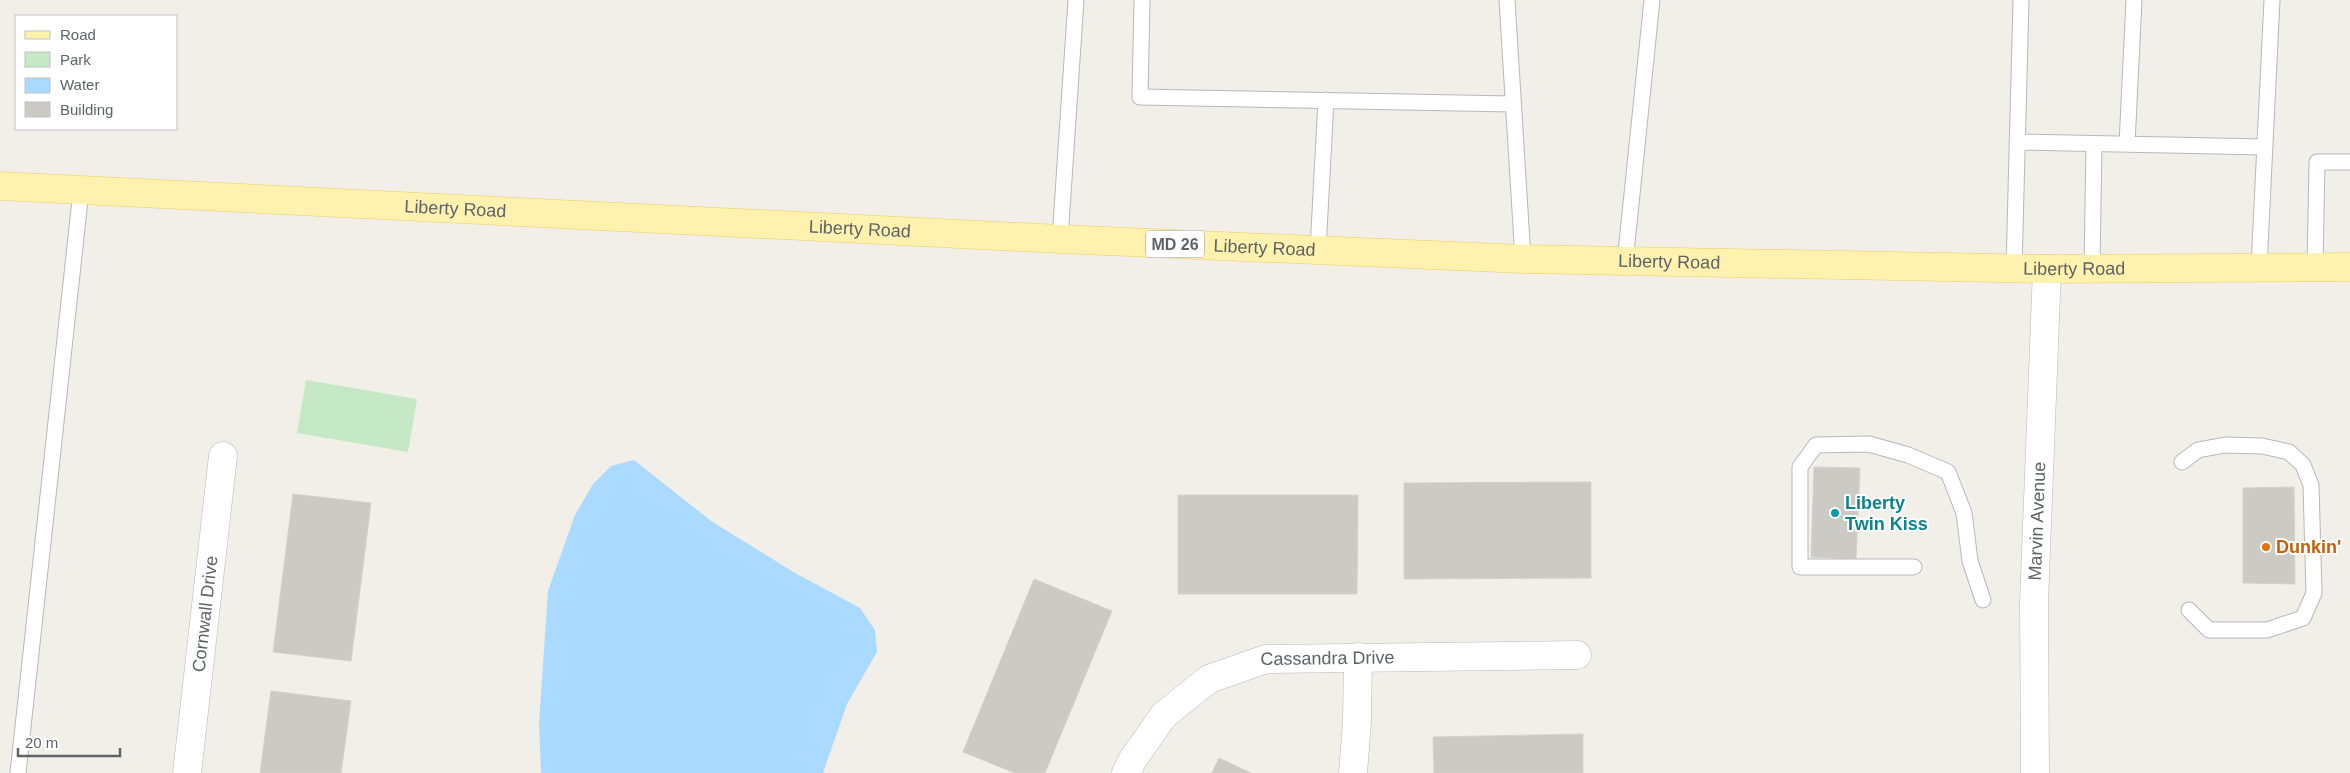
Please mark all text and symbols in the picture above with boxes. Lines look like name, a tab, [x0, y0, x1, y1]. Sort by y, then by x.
legend	[15, 15, 178, 130]
text: Road	[60, 26, 96, 43]
text: Park	[60, 51, 91, 68]
text: Water	[60, 76, 99, 93]
text: Building	[60, 101, 113, 118]
street label: Liberty Road	[404, 196, 507, 221]
street label: Liberty Road	[808, 216, 911, 242]
road number: MD 26	[1146, 230, 1204, 258]
street label: Liberty Road	[1213, 236, 1316, 260]
street label: Liberty Road	[1618, 251, 1720, 273]
street label: Liberty Road	[2023, 258, 2125, 279]
street label: Marvin Avenue	[2025, 461, 2049, 581]
place label: Liberty Twin Kiss	[1845, 493, 1928, 534]
marker: Liberty Twin Kiss	[1829, 507, 1841, 519]
place label: Dunkin'	[2276, 537, 2341, 557]
marker: Dunkin'	[2260, 541, 2272, 553]
street label: Cornwall Drive	[189, 555, 222, 673]
street label: Cassandra Drive	[1260, 647, 1395, 669]
scale bar	[18, 726, 120, 758]
text: 20 m	[25, 734, 58, 751]

